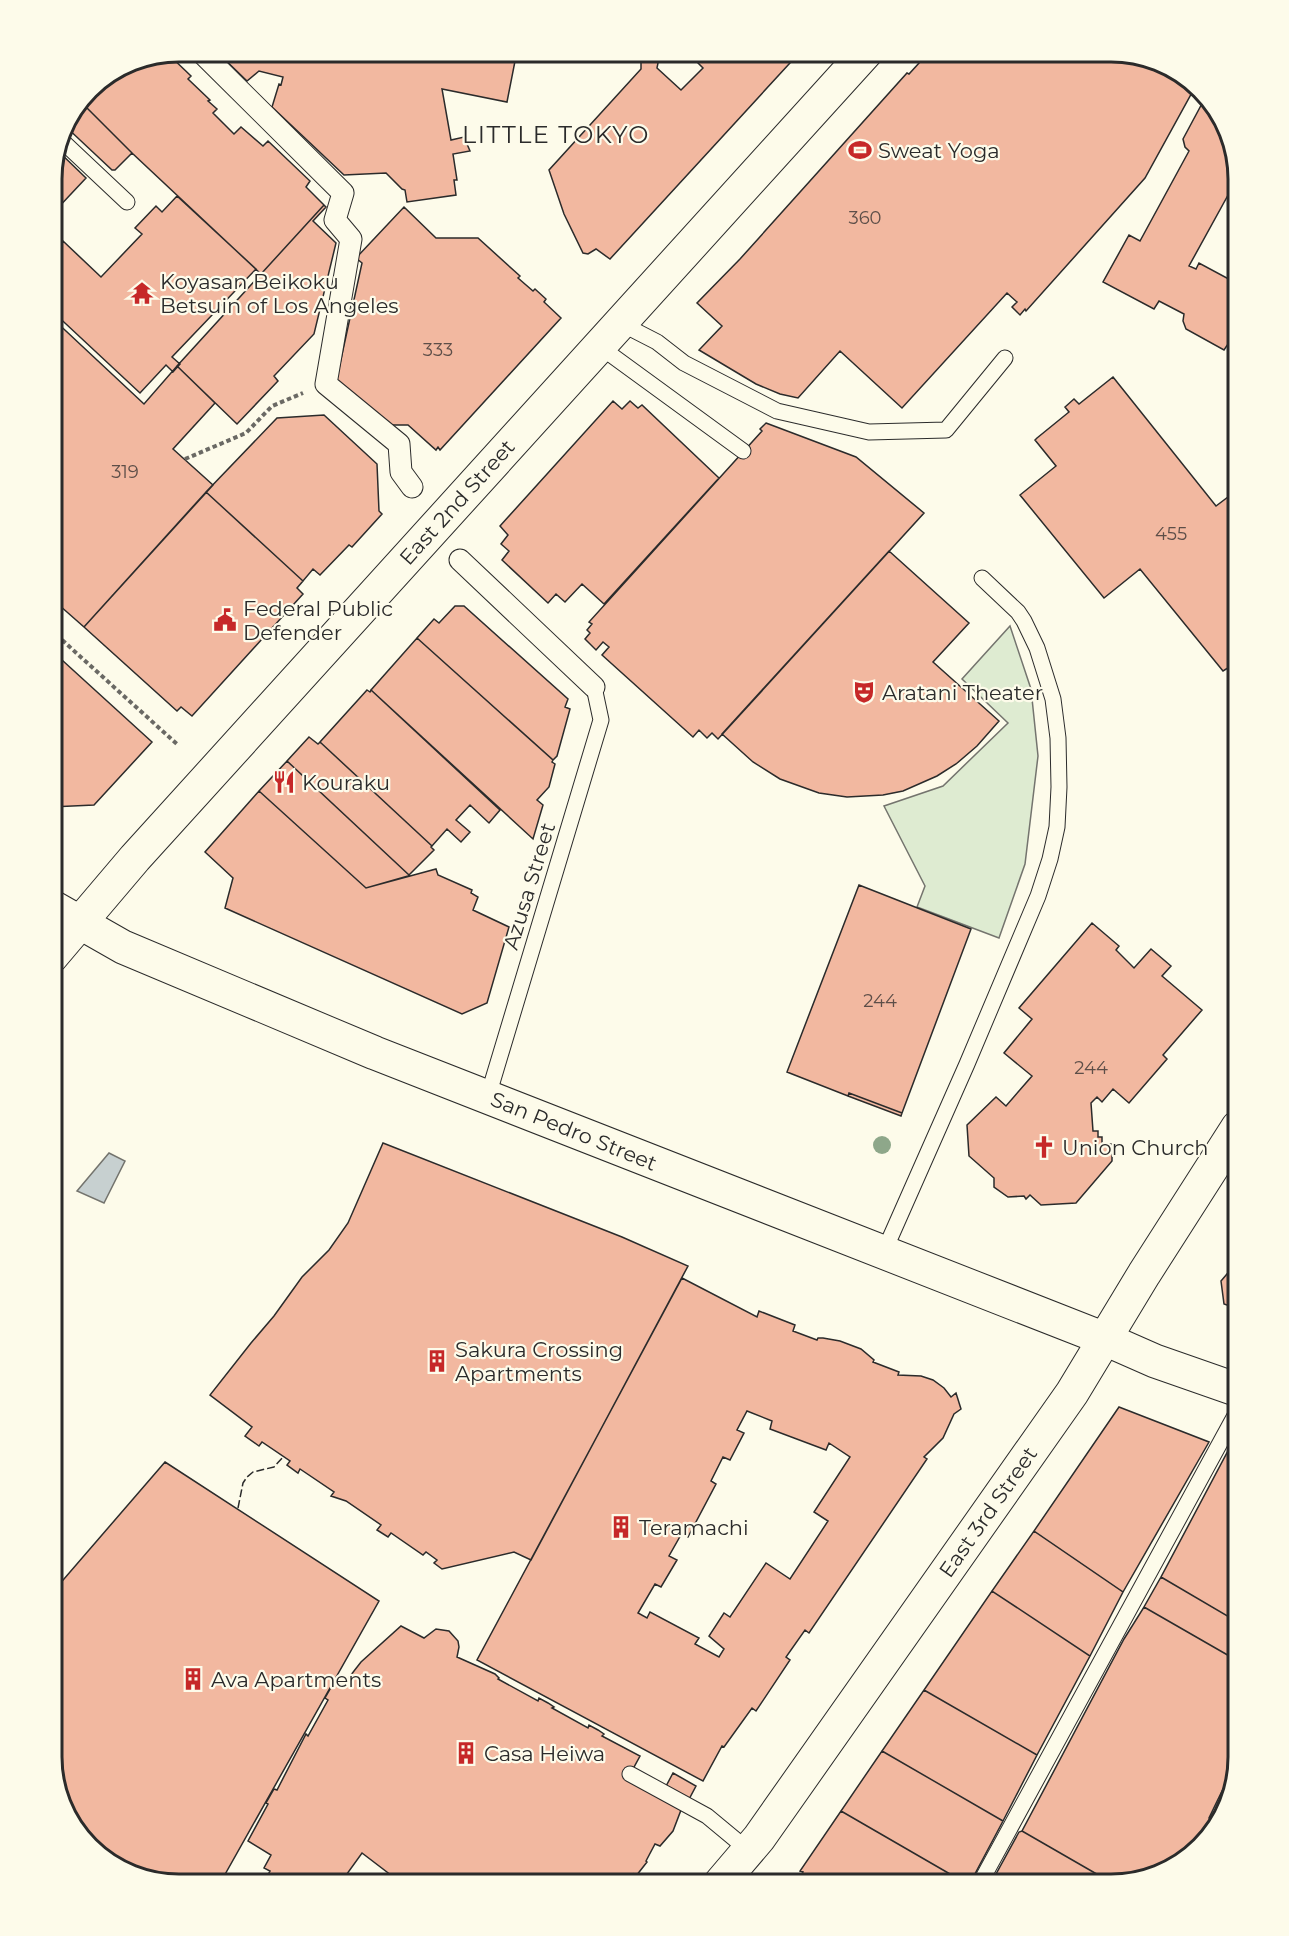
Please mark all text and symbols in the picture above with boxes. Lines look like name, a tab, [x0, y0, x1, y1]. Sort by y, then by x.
district label: LITTLE TOKYO	[462, 120, 650, 149]
sports icon: Sweat Yoga	[847, 137, 873, 163]
place label: Sweat Yoga	[878, 138, 1000, 163]
house number: 360	[848, 207, 882, 229]
place label: Koyasan Beikoku Betsuin of Los Angeles	[160, 269, 399, 318]
temple icon: Koyasan Beikoku Betsuin of Los Angeles	[129, 280, 155, 306]
house number: 333	[423, 339, 453, 361]
street label: East 2nd Street	[394, 434, 520, 570]
house number: 319	[111, 461, 139, 483]
house number: 455	[1155, 523, 1187, 545]
place label: Federal Public Defender	[243, 596, 393, 645]
public building icon: Federal Public Defender	[212, 607, 238, 633]
theatre icon: Aratani Theater	[851, 679, 877, 705]
place label: Aratani Theater	[882, 680, 1043, 705]
restaurant icon: Kouraku	[271, 769, 297, 795]
place label: Kouraku	[302, 770, 390, 795]
street label: Azusa Street	[498, 819, 560, 953]
house number: 244	[863, 990, 897, 1012]
house number: 244	[1074, 1057, 1108, 1079]
street label: San Pedro Street	[487, 1086, 661, 1176]
church icon: Union Church	[1031, 1134, 1057, 1160]
place label: Union Church	[1062, 1135, 1209, 1160]
place label: Sakura Crossing Apartments	[455, 1337, 623, 1386]
building icon: Sakura Crossing Apartments	[424, 1348, 450, 1374]
street label: East 3rd Street	[934, 1442, 1042, 1582]
building icon: Teramachi	[608, 1514, 634, 1540]
place label: Teramachi	[639, 1515, 749, 1540]
building icon: Ava Apartments	[180, 1666, 206, 1692]
place label: Ava Apartments	[211, 1667, 381, 1692]
building icon: Casa Heiwa	[453, 1740, 479, 1766]
place label: Casa Heiwa	[484, 1741, 605, 1766]

